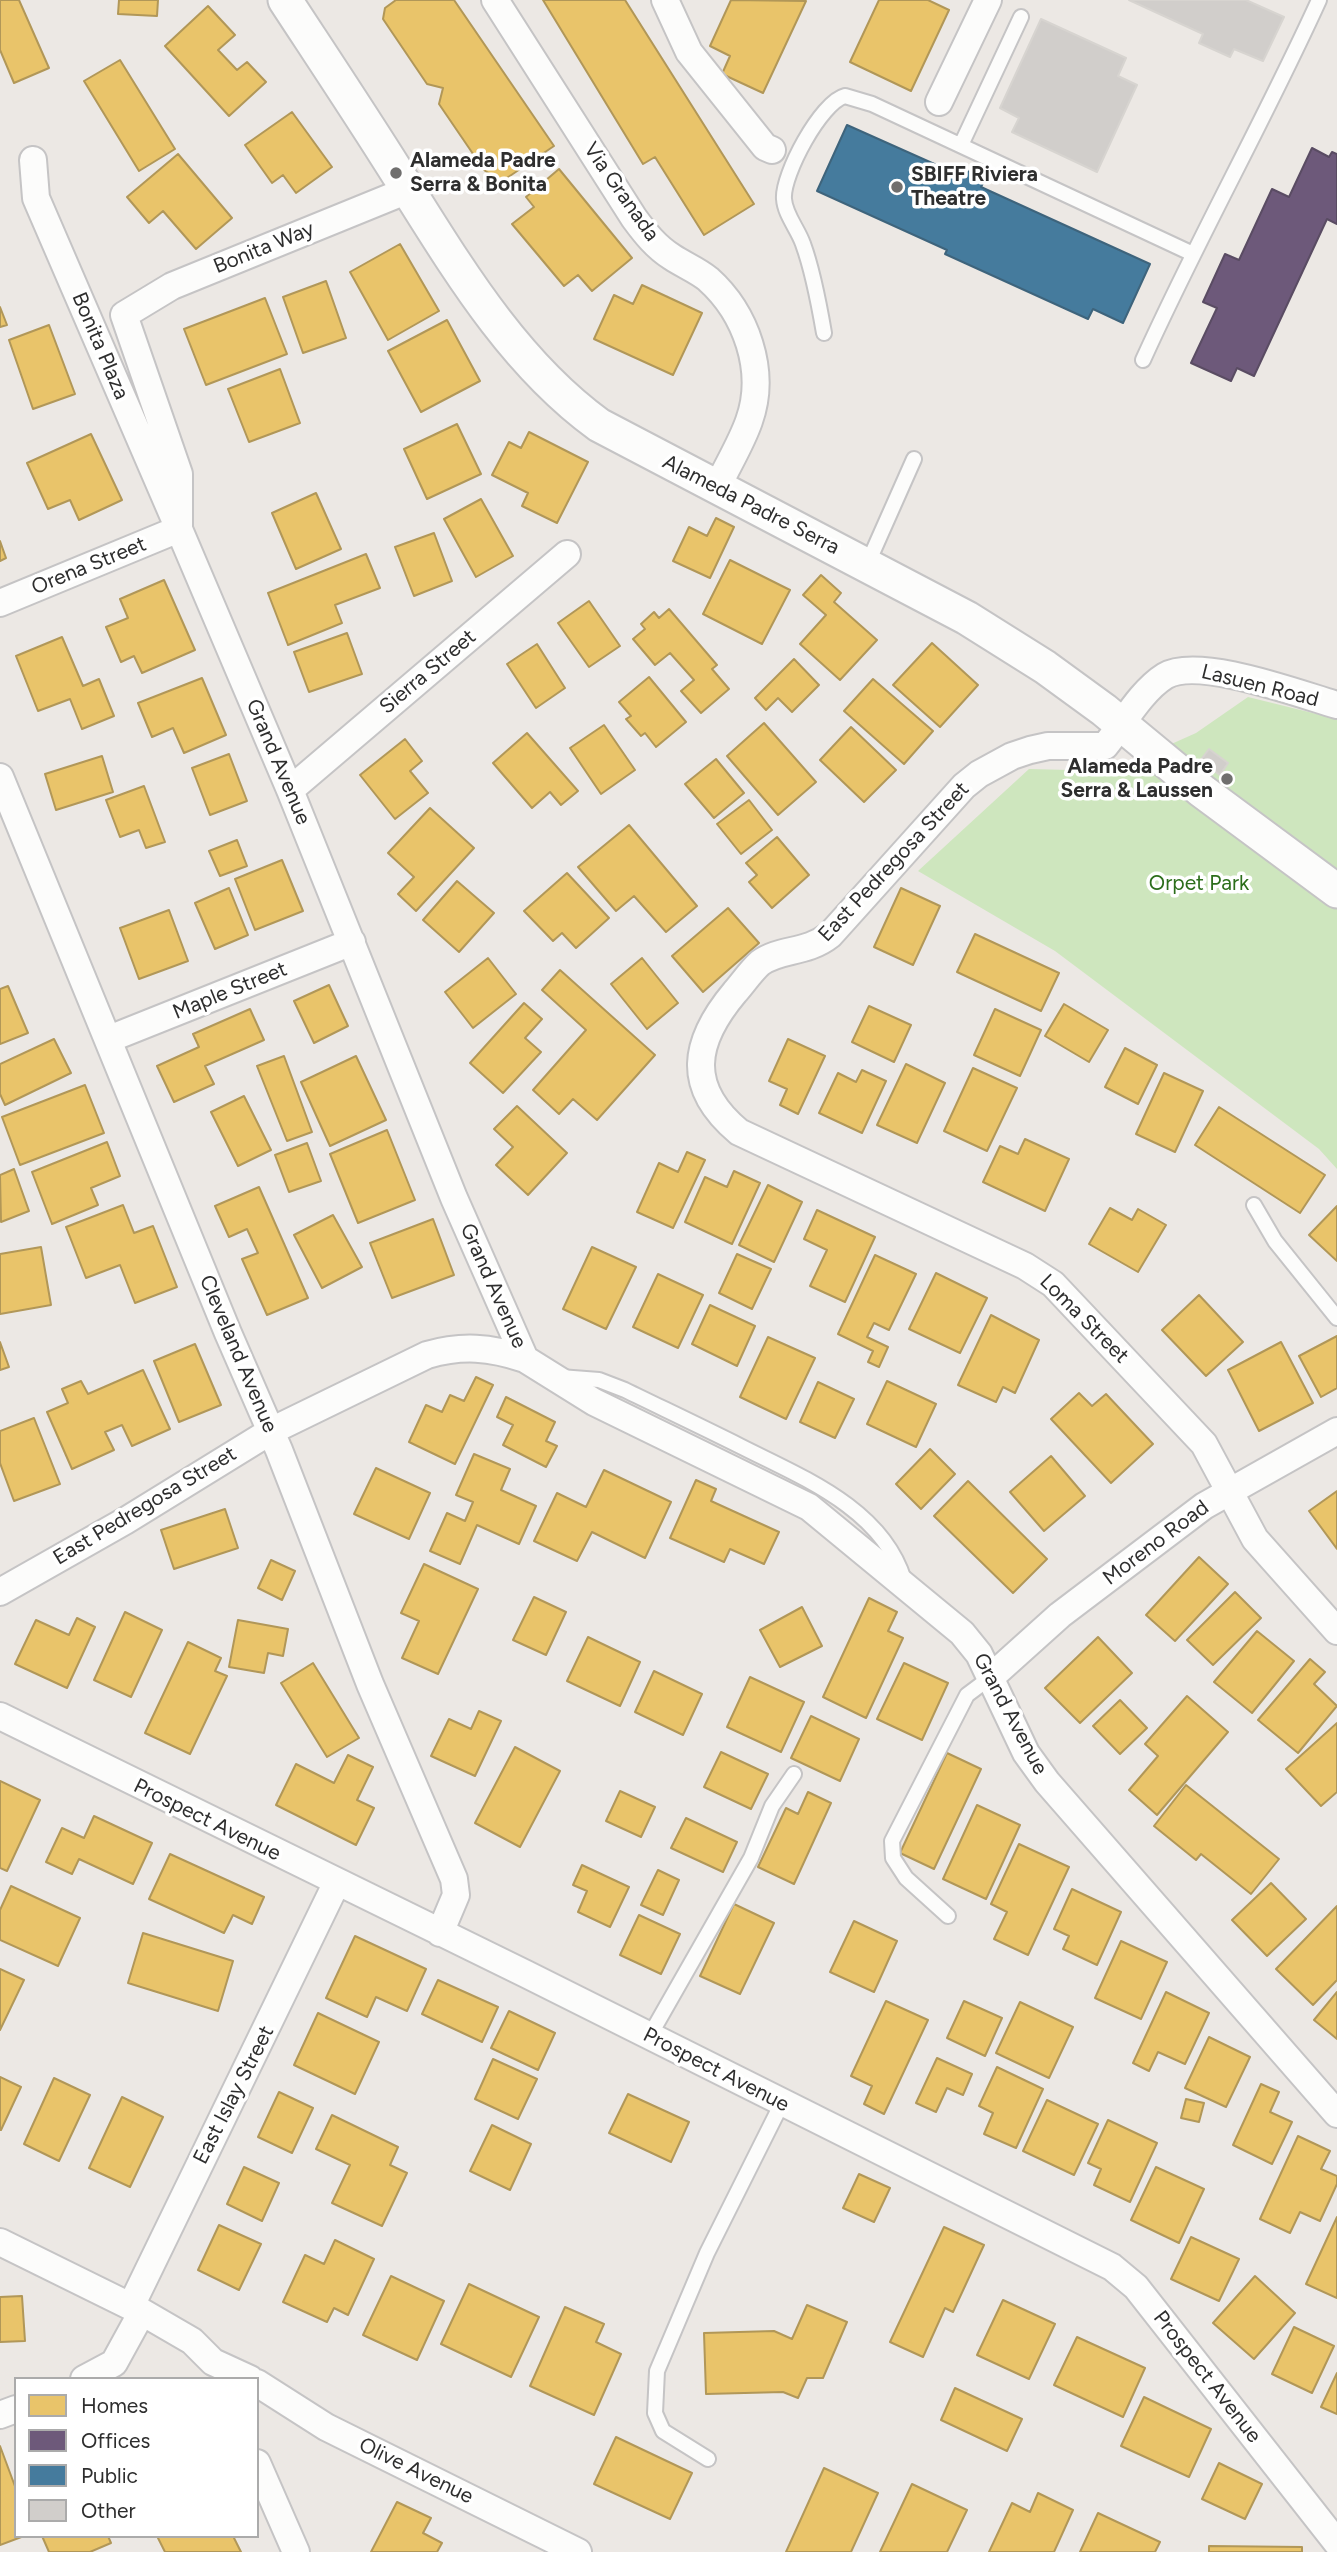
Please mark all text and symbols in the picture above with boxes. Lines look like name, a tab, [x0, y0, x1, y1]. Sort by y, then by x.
street label: Via Granada	[578, 138, 664, 246]
place label: Alameda Padre Serra & Bonita	[410, 148, 556, 198]
place label: SBIFF Riviera Theatre	[911, 162, 1038, 212]
marker: Alameda Padre Serra & Bonita	[388, 165, 404, 181]
marker: SBIFF Riviera Theatre	[889, 179, 905, 195]
street label: Bonita Way	[210, 216, 318, 280]
street label: Bonita Plaza	[66, 289, 134, 403]
street label: Alameda Padre Serra	[658, 449, 844, 561]
street label: Orena Street	[28, 532, 150, 600]
street label: Sierra Street	[375, 624, 481, 720]
street label: Lasuen Road	[1199, 659, 1321, 713]
street label: Grand Avenue	[240, 695, 316, 829]
place label: Alameda Padre Serra & Laussen	[1060, 754, 1213, 804]
marker: Alameda Padre Serra & Laussen	[1219, 771, 1235, 787]
street label: East Pedregosa Street	[813, 777, 975, 947]
park label: Orpet Park	[1149, 871, 1249, 897]
street label: Maple Street	[169, 957, 291, 1025]
street label: Grand Avenue	[454, 1220, 532, 1352]
street label: Loma Street	[1034, 1269, 1134, 1369]
street label: Cleveland Avenue	[193, 1271, 283, 1437]
street label: East Pedregosa Street	[49, 1441, 241, 1571]
street label: Moreno Road	[1098, 1495, 1214, 1591]
street label: Grand Avenue	[967, 1649, 1053, 1779]
street label: Prospect Avenue	[129, 1773, 285, 1867]
street label: East Islay Street	[188, 2022, 280, 2168]
street label: Prospect Avenue	[639, 2022, 793, 2118]
street label: Prospect Avenue	[1148, 2306, 1266, 2448]
legend	[14, 2377, 259, 2538]
text: Homes	[81, 2393, 148, 2418]
text: Offices	[81, 2428, 150, 2453]
street label: Olive Avenue	[355, 2432, 477, 2510]
text: Public	[81, 2463, 138, 2488]
text: Other	[81, 2498, 136, 2523]

